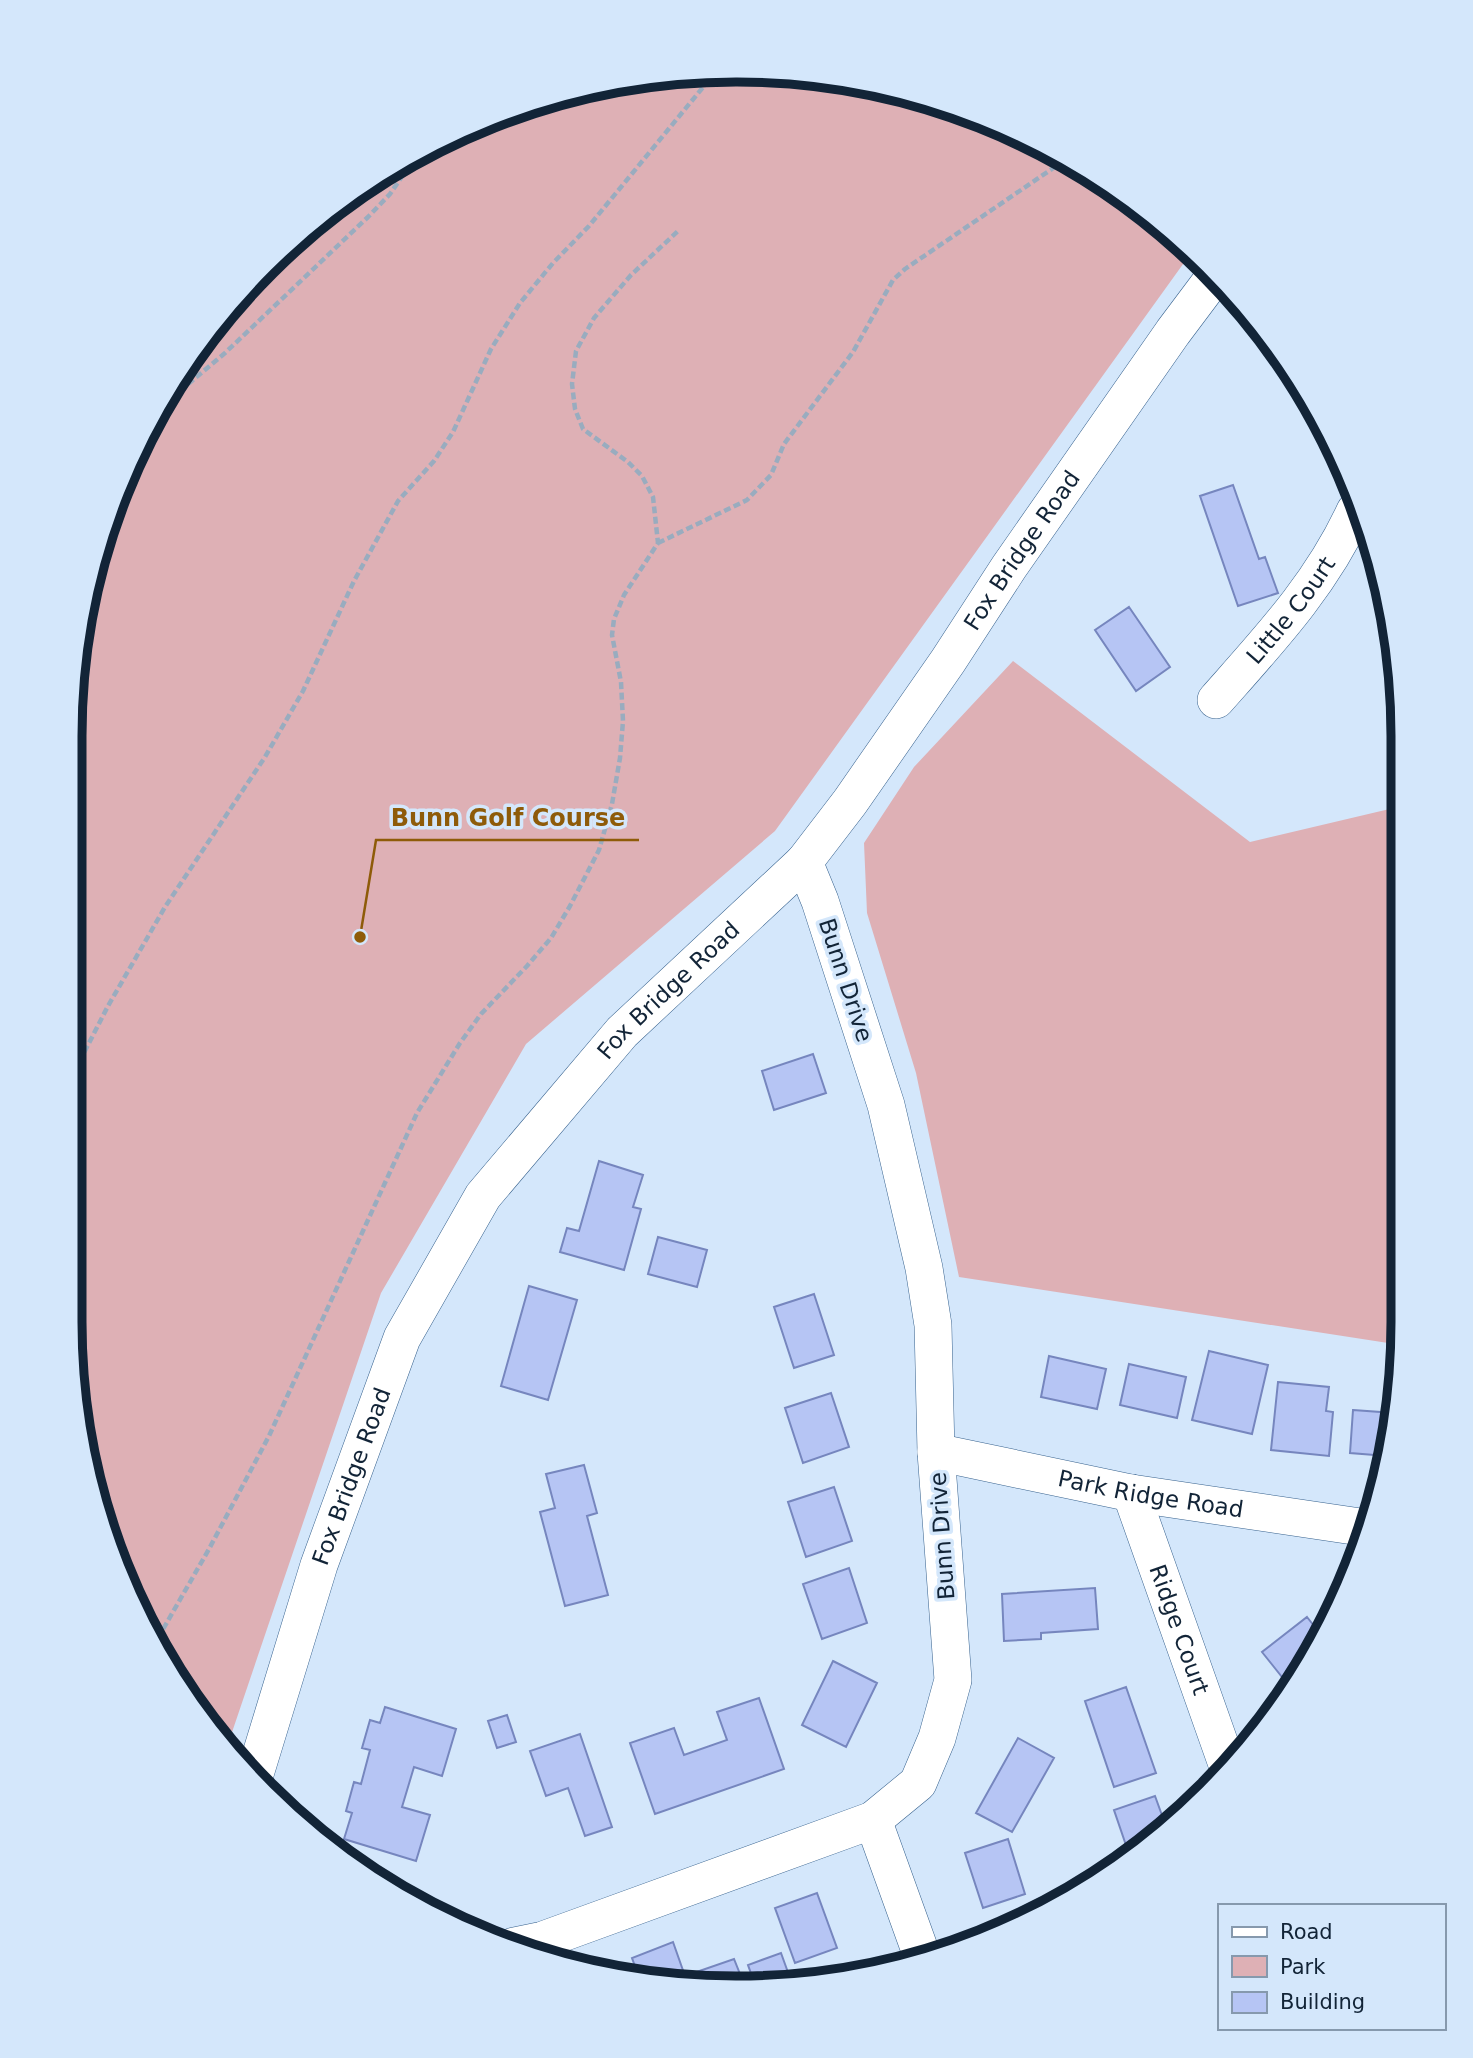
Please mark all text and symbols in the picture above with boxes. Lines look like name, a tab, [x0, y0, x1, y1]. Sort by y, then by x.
street label: Fox Bridge Road	[959, 466, 1085, 635]
street label: Little Court	[1241, 552, 1340, 669]
callout: Bunn Golf Course	[376, 795, 639, 840]
text: Bunn Golf Course	[391, 804, 625, 832]
street label: Bunn Drive	[814, 915, 878, 1045]
street label: Fox Bridge Road	[592, 916, 745, 1064]
street label: Fox Bridge Road	[307, 1384, 396, 1569]
street label: Park Ridge Road	[1056, 1465, 1245, 1523]
street label: Bunn Drive	[925, 1471, 959, 1601]
street label: Ridge Court	[1144, 1561, 1214, 1698]
legend	[1218, 1904, 1445, 2030]
text: Road	[1280, 1920, 1333, 1944]
text: Park	[1280, 1955, 1326, 1979]
text: Building	[1280, 1990, 1365, 2014]

